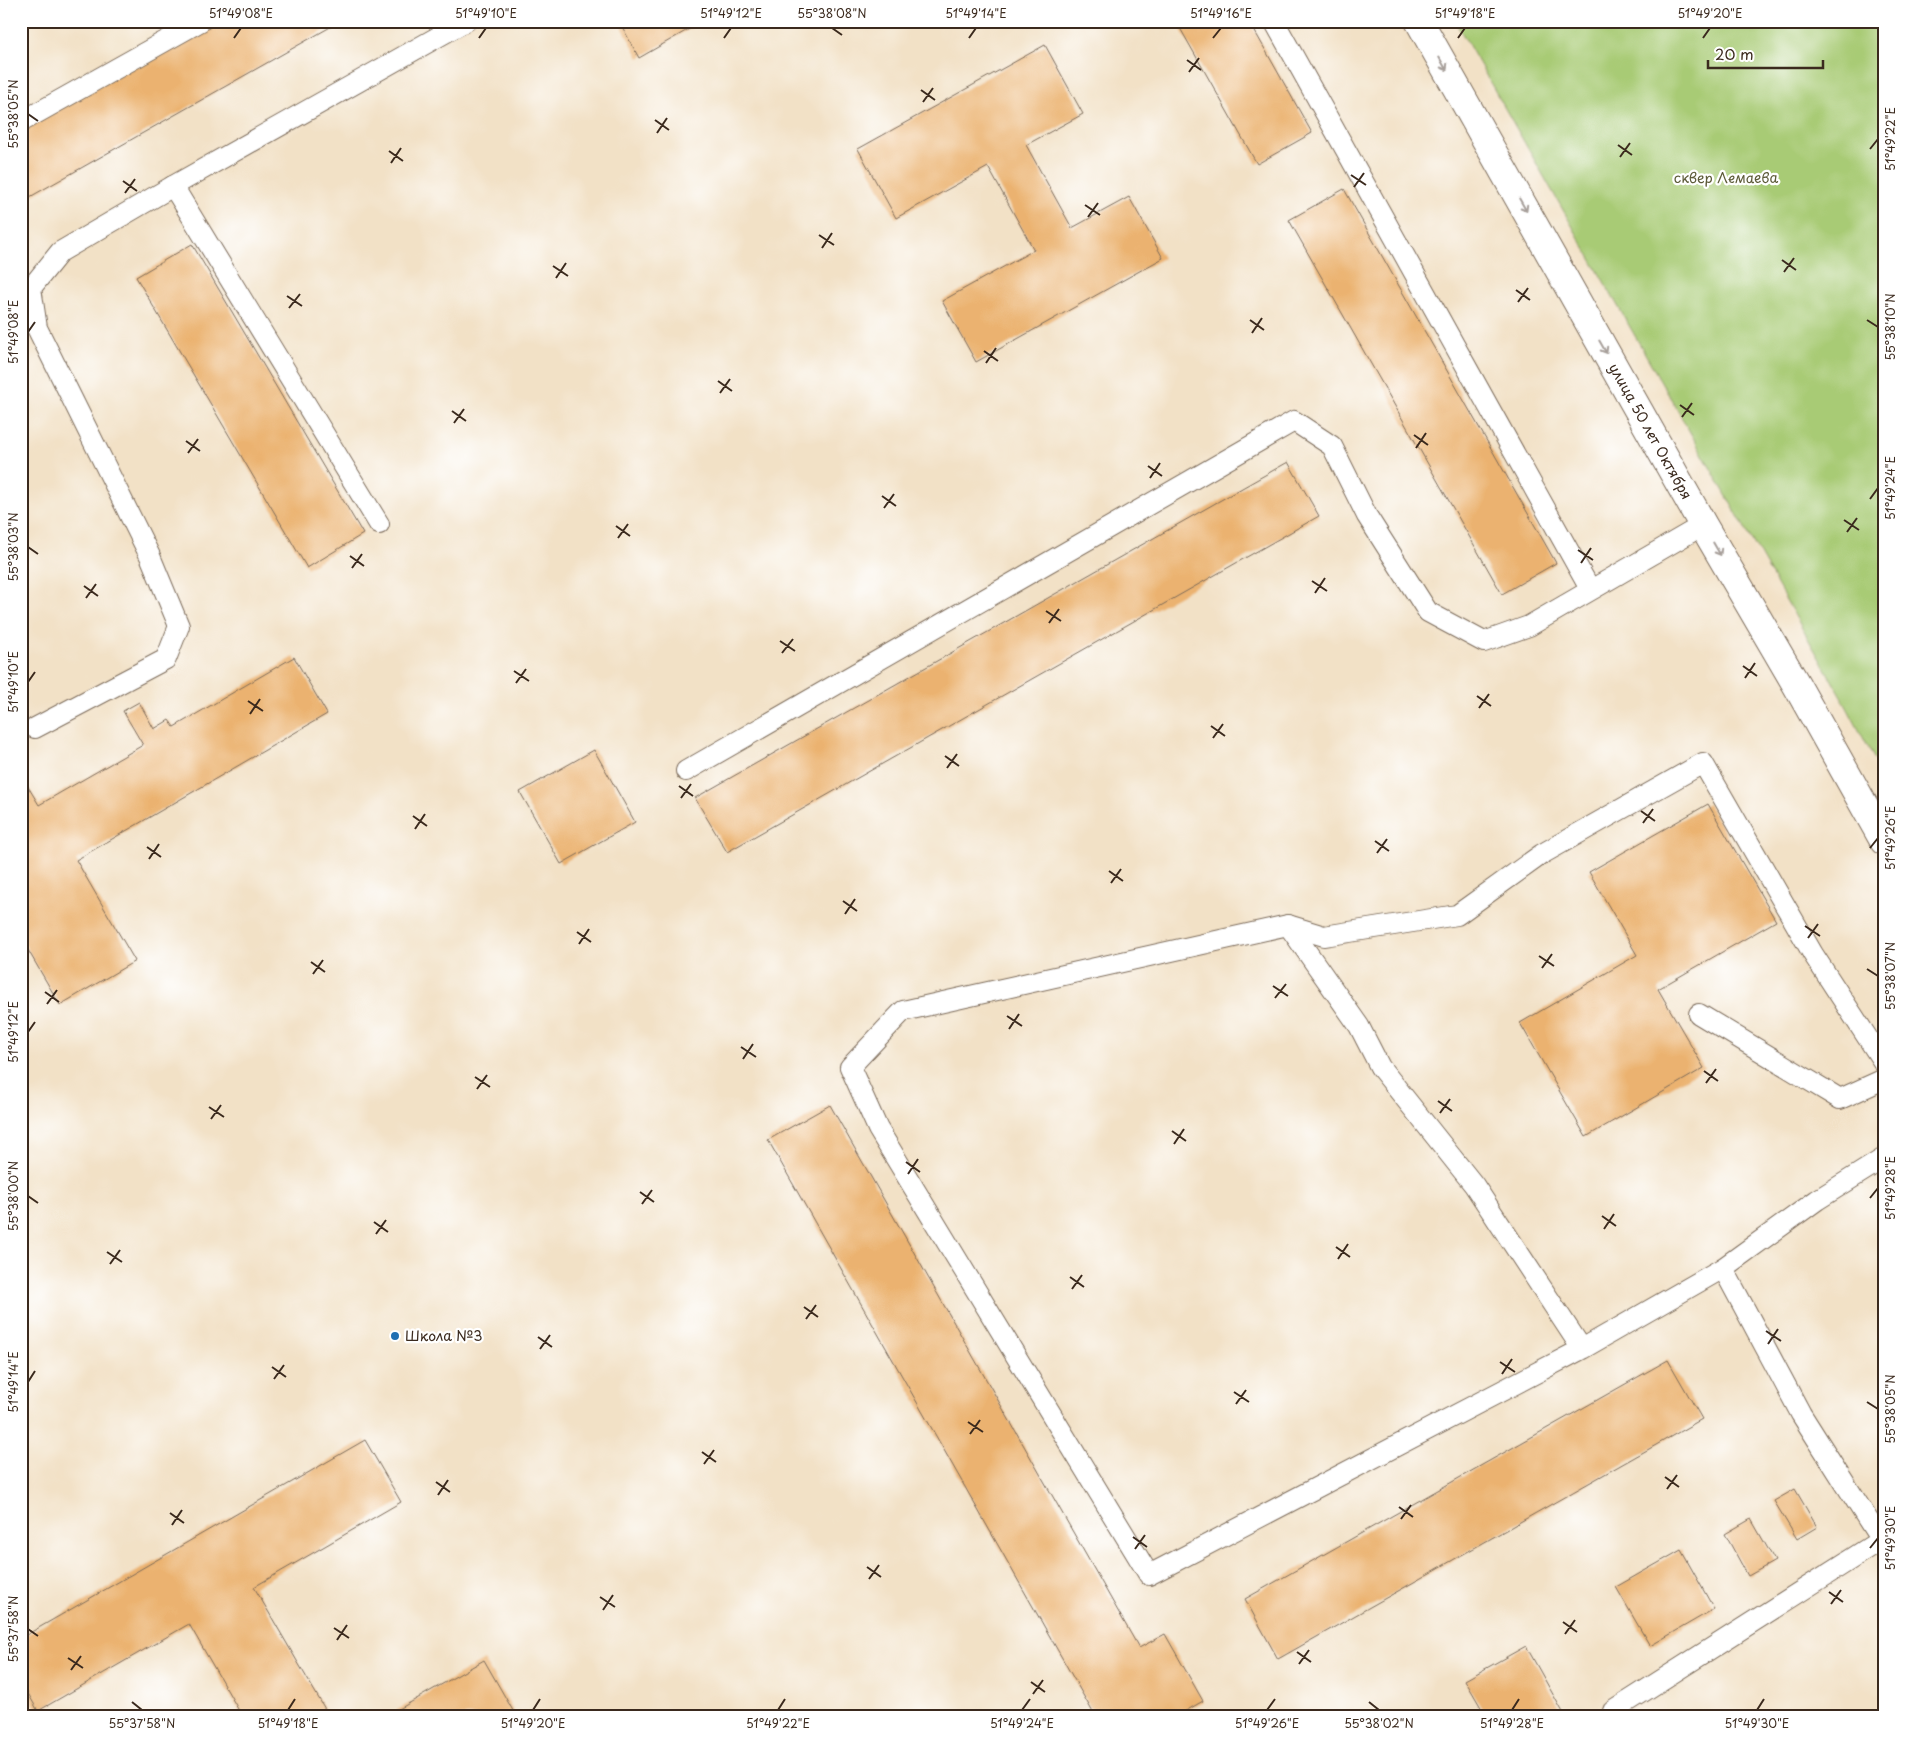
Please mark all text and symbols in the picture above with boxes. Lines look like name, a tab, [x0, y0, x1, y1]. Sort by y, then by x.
text: 51°49'08"E	[209, 4, 273, 22]
text: 51°49'10"E	[455, 4, 517, 22]
text: 51°49'12"E	[700, 4, 762, 22]
text: 55°38'08"N	[797, 4, 867, 22]
text: 51°49'14"E	[945, 4, 1007, 22]
text: 51°49'16"E	[1190, 4, 1252, 22]
text: 51°49'18"E	[1434, 4, 1496, 22]
text: 51°49'20"E	[1677, 4, 1743, 22]
scale bar	[1708, 38, 1822, 70]
text: 20 m	[1715, 42, 1754, 65]
one-way arrow	[1438, 56, 1448, 70]
text: 55°38'05"N	[4, 79, 22, 149]
text: 51°49'22"E	[1881, 107, 1899, 171]
park label: сквер Лемаева	[1674, 167, 1779, 188]
one-way arrow	[1518, 197, 1528, 212]
text: 55°38'10"N	[1881, 293, 1899, 361]
text: 51°49'08"E	[4, 300, 22, 364]
one-way arrow	[1598, 339, 1608, 353]
street label: улица 50 лет Октября	[1604, 359, 1697, 503]
text: 51°49'24"E	[1881, 456, 1899, 520]
text: 55°38'03"N	[4, 512, 22, 582]
one-way arrow	[1713, 541, 1723, 555]
text: 51°49'10"E	[4, 651, 22, 713]
text: 51°49'26"E	[1881, 806, 1899, 870]
text: 55°38'07"N	[1881, 942, 1899, 1010]
text: 51°49'12"E	[4, 1001, 22, 1063]
text: 51°49'28"E	[1881, 1156, 1899, 1220]
text: 55°38'00"N	[4, 1161, 22, 1231]
place label: Школа №3	[405, 1325, 483, 1346]
marker: Школа №3	[389, 1330, 401, 1342]
text: 51°49'14"E	[4, 1351, 22, 1413]
text: 55°38'05"N	[1881, 1374, 1899, 1444]
text: 51°49'30"E	[1881, 1506, 1899, 1570]
text: 55°37'58"N	[4, 1596, 22, 1662]
text: 55°37'58"N	[109, 1714, 175, 1732]
text: 51°49'18"E	[257, 1714, 319, 1732]
text: 51°49'20"E	[500, 1714, 566, 1732]
text: 51°49'22"E	[746, 1714, 810, 1732]
text: 51°49'24"E	[990, 1714, 1054, 1732]
text: 51°49'26"E	[1235, 1714, 1299, 1732]
text: 55°38'02"N	[1344, 1714, 1414, 1732]
text: 51°49'28"E	[1480, 1714, 1544, 1732]
text: 51°49'30"E	[1725, 1714, 1789, 1732]

